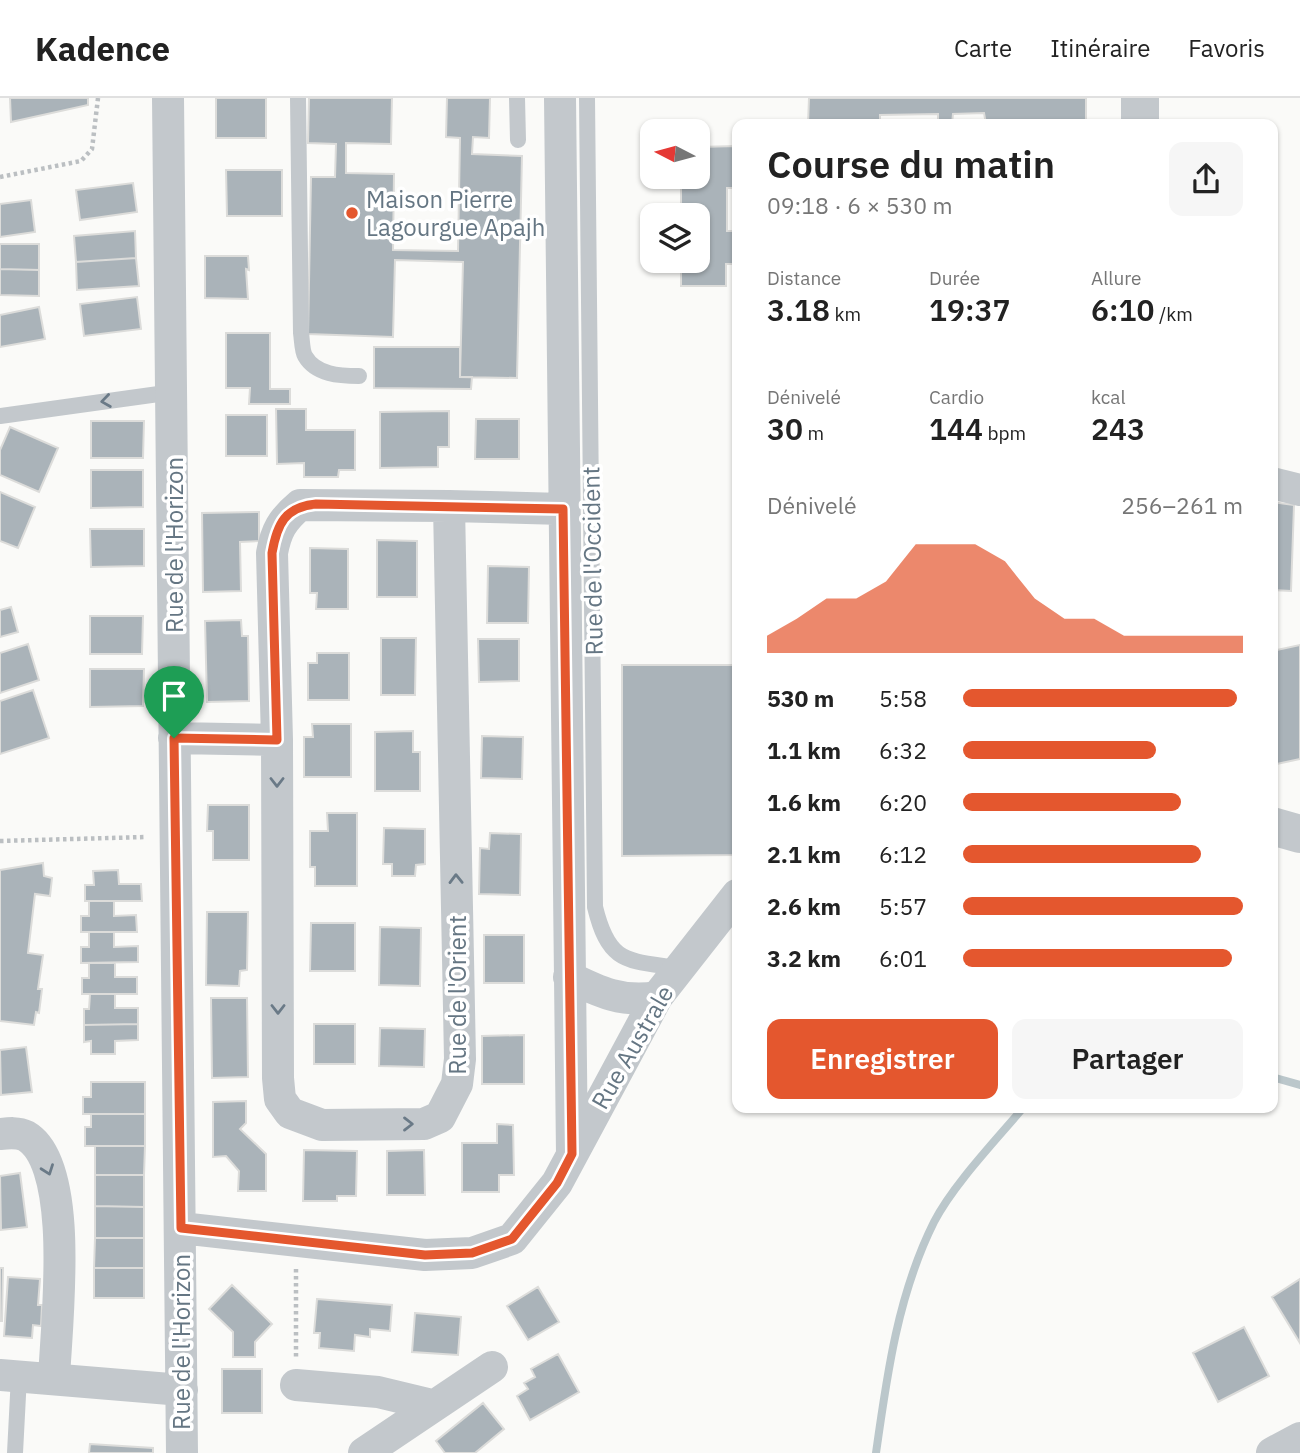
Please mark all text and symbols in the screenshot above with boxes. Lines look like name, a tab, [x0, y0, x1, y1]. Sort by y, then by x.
text: Kadence	[35, 27, 170, 70]
text: Carte	[954, 32, 1012, 64]
text: Itinéraire	[1050, 32, 1150, 64]
text: Favoris	[1188, 32, 1265, 64]
north arrow	[640, 119, 710, 189]
map controls	[640, 119, 710, 273]
text: Course du matin	[767, 139, 1055, 188]
button: share	[1169, 142, 1243, 216]
place label: Maison Pierre Lagourgue Apajh	[366, 183, 545, 243]
text: 09:18 · 6 × 530 m	[767, 190, 953, 220]
button: layers	[640, 203, 710, 273]
marker: Maison Pierre Lagourgue Apajh	[344, 205, 360, 221]
text: Distance	[767, 266, 841, 290]
text: Durée	[929, 266, 980, 290]
text: Allure	[1091, 266, 1142, 290]
text: 3.18	[767, 290, 830, 329]
text: 19:37	[929, 290, 1011, 329]
text: 6:10	[1091, 290, 1155, 329]
text: km	[830, 302, 861, 326]
text: /km	[1155, 302, 1193, 326]
text: Dénivelé	[767, 385, 841, 409]
text: Cardio	[929, 385, 984, 409]
text: kcal	[1091, 385, 1126, 409]
one-way arrow	[100, 393, 111, 408]
text: 30	[767, 409, 803, 448]
text: 144	[929, 409, 983, 448]
text: 243	[1091, 409, 1145, 448]
text: m	[803, 421, 824, 445]
text: bpm	[983, 421, 1026, 445]
street label: Rue de l'Horizon	[158, 457, 190, 633]
street label: Rue de l'Occident	[574, 466, 610, 656]
text: Dénivelé	[767, 490, 857, 520]
text: 256–261 m	[1121, 490, 1243, 520]
pin	[144, 666, 204, 738]
icon: arrive	[155, 677, 193, 715]
text: 530 m	[767, 683, 834, 713]
text: 5:58	[879, 683, 927, 713]
text: 1.1 km	[767, 735, 841, 765]
text: 6:32	[879, 735, 927, 765]
one-way arrow	[269, 777, 285, 787]
text: 1.6 km	[767, 787, 841, 817]
text: 6:20	[879, 787, 927, 817]
text: 2.1 km	[767, 839, 841, 869]
text: 6:12	[879, 839, 927, 869]
one-way arrow	[449, 873, 464, 884]
text: 2.6 km	[767, 891, 841, 921]
text: 5:57	[879, 891, 927, 921]
street label: Rue de l'Orient	[441, 915, 473, 1075]
text: 3.2 km	[767, 943, 841, 973]
text: 6:01	[879, 943, 927, 973]
street label: Rue Australe	[584, 979, 680, 1115]
one-way arrow	[270, 1004, 286, 1015]
button: Enregistrer	[767, 1019, 998, 1099]
button: Partager	[1012, 1019, 1243, 1099]
one-way arrow	[403, 1116, 414, 1132]
one-way arrow	[40, 1164, 54, 1176]
street label: Rue de l'Horizon	[165, 1254, 197, 1430]

